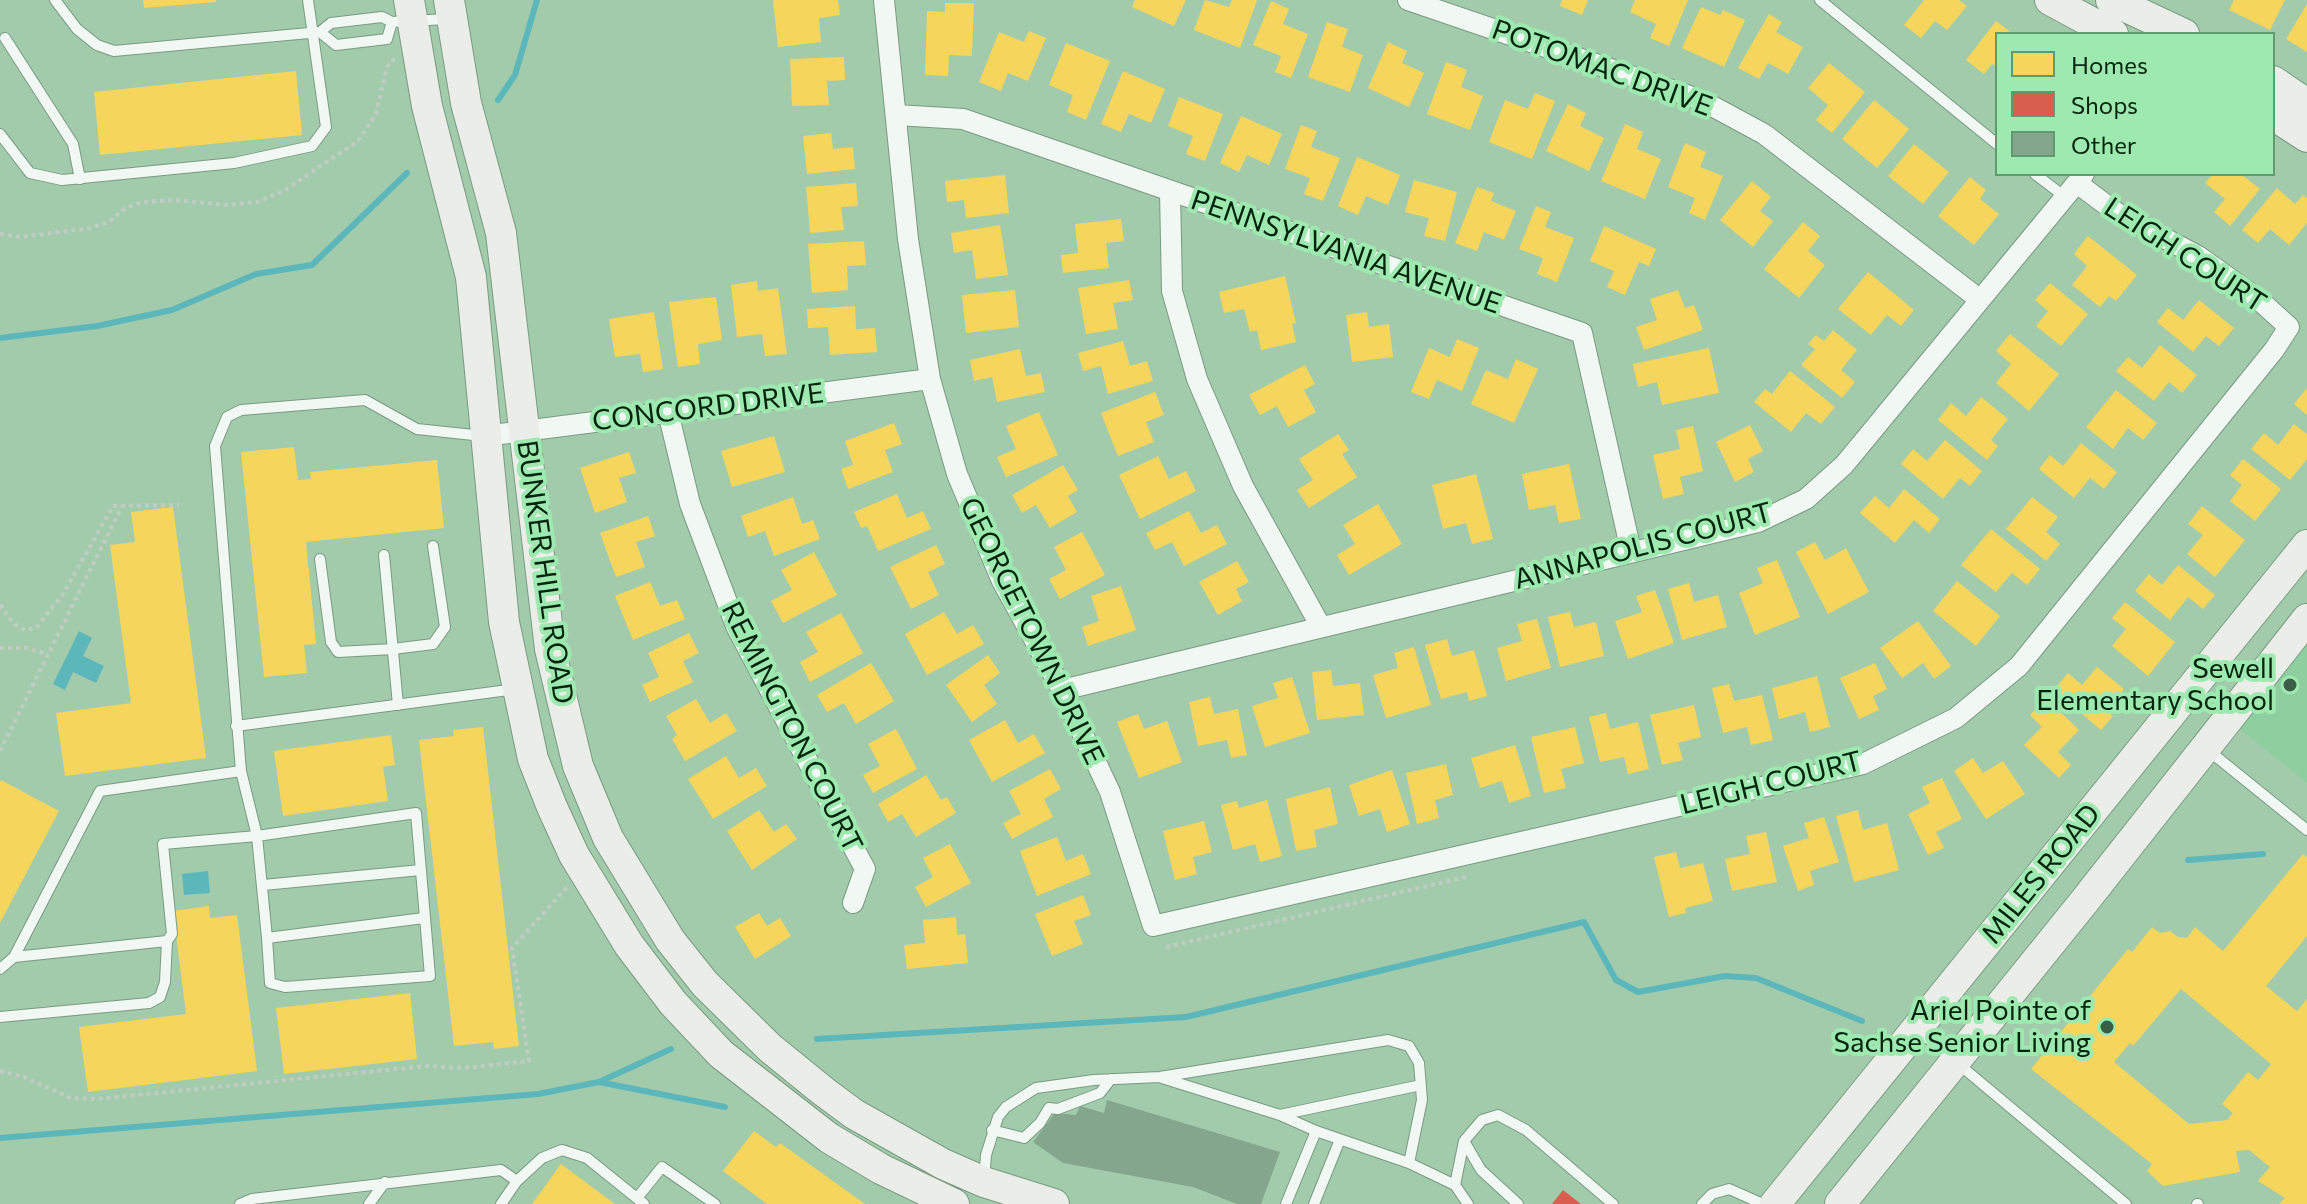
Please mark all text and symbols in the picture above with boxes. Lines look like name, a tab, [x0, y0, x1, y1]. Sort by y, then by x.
street label: POTOMAC DRIVE	[1487, 13, 1717, 123]
legend	[1995, 32, 2275, 176]
text: Homes	[2071, 50, 2148, 79]
text: Shops	[2071, 90, 2138, 119]
text: Other	[2071, 130, 2136, 159]
street label: PENNSYLVANIA AVENUE	[1187, 183, 1505, 321]
street label: LEIGH COURT	[2098, 190, 2272, 320]
street label: CONCORD DRIVE	[590, 376, 826, 438]
street label: BUNKER HILL ROAD	[510, 438, 580, 706]
street label: GEORGETOWN DRIVE	[953, 492, 1111, 770]
street label: ANNAPOLIS COURT	[1510, 495, 1776, 597]
street label: REMINGTON COURT	[714, 596, 870, 858]
place label: Sewell Elementary School	[2036, 652, 2274, 718]
marker: Sewell Elementary School	[2281, 676, 2299, 694]
street label: LEIGH COURT	[1677, 744, 1865, 822]
street label: MILES ROAD	[1975, 798, 2107, 950]
place label: Ariel Pointe of Sachse Senior Living	[1833, 994, 2091, 1060]
marker: Ariel Pointe of Sachse Senior Living	[2098, 1018, 2116, 1036]

